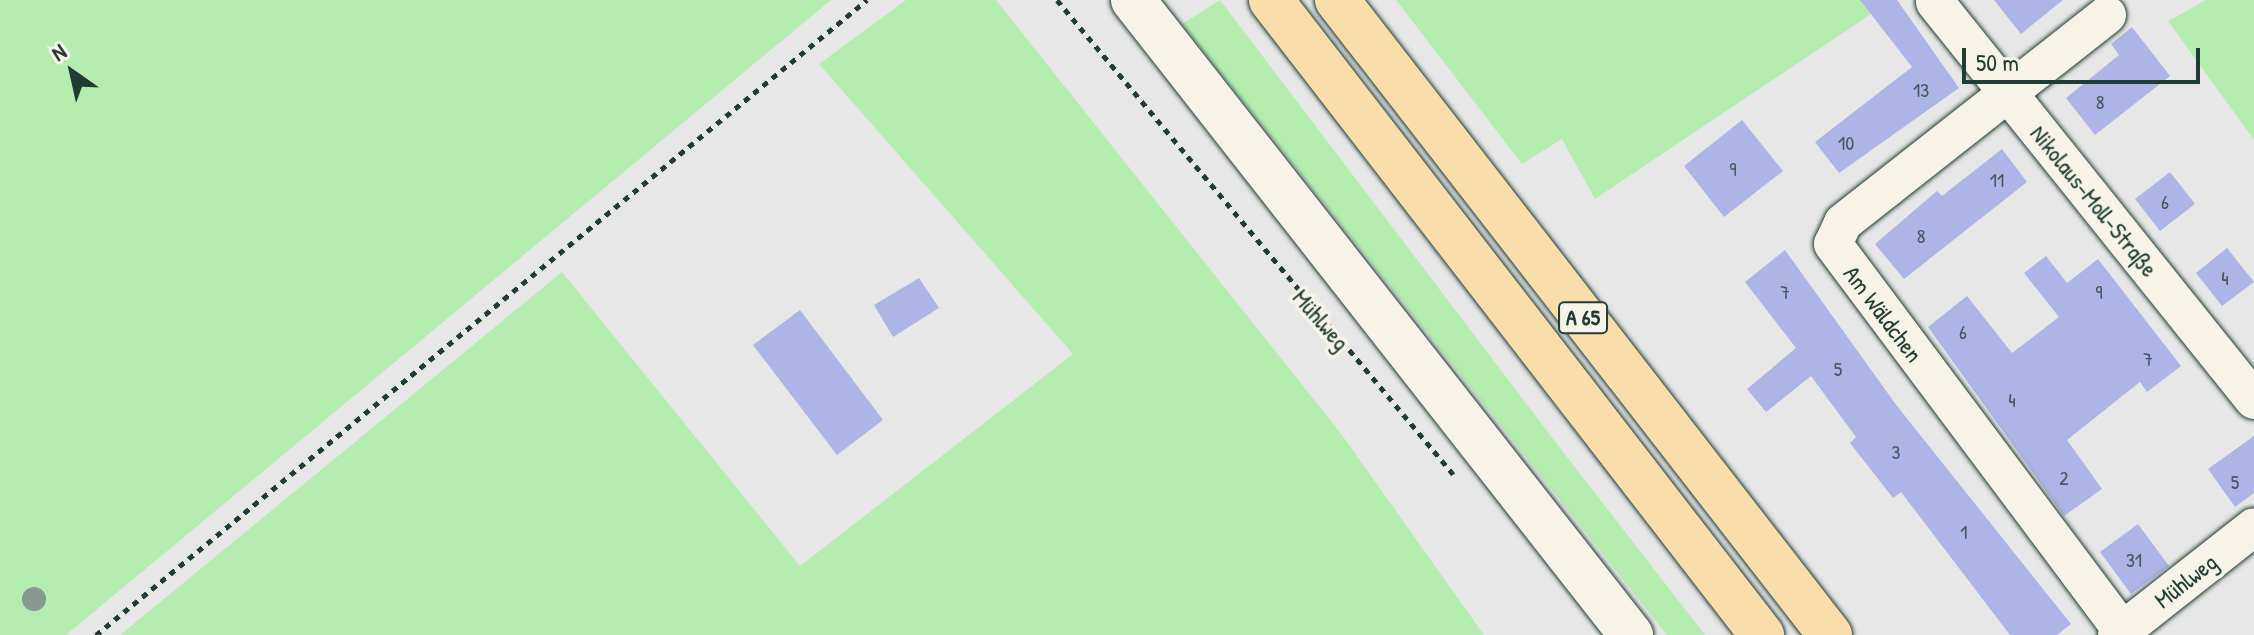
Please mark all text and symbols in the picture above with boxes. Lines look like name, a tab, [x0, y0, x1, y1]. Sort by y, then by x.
north arrow	[32, 32, 112, 112]
scale bar	[1966, 32, 2204, 82]
text: N	[45, 36, 72, 68]
text: 50 m	[1976, 46, 2019, 78]
house number: 13	[1913, 77, 1929, 101]
house number: 8	[2096, 89, 2104, 113]
street label: Nikolaus-Moll-Straße	[2024, 120, 2164, 282]
house number: 10	[1838, 130, 1854, 154]
house number: 9	[1729, 156, 1737, 180]
house number: 11	[1990, 167, 2004, 191]
house number: 6	[2161, 189, 2169, 213]
house number: 8	[1917, 223, 1925, 247]
street label: Am Wäldchen	[1837, 260, 1929, 368]
house number: 4	[2221, 265, 2229, 289]
house number: 7	[1780, 279, 1790, 303]
house number: 9	[2095, 279, 2103, 303]
street label: Mühlweg	[1287, 284, 1355, 356]
road number: A 65	[1557, 300, 1609, 336]
house number: 6	[1959, 319, 1967, 343]
house number: 7	[2143, 346, 2153, 370]
house number: 5	[1834, 356, 1842, 380]
house number: 4	[2008, 387, 2016, 411]
house number: 3	[1892, 439, 1900, 463]
house number: 2	[2059, 465, 2069, 489]
house number: 5	[2231, 469, 2239, 493]
house number: 1	[1960, 519, 1968, 543]
house number: 31	[2126, 547, 2142, 571]
street label: Mühlweg	[2149, 548, 2223, 614]

